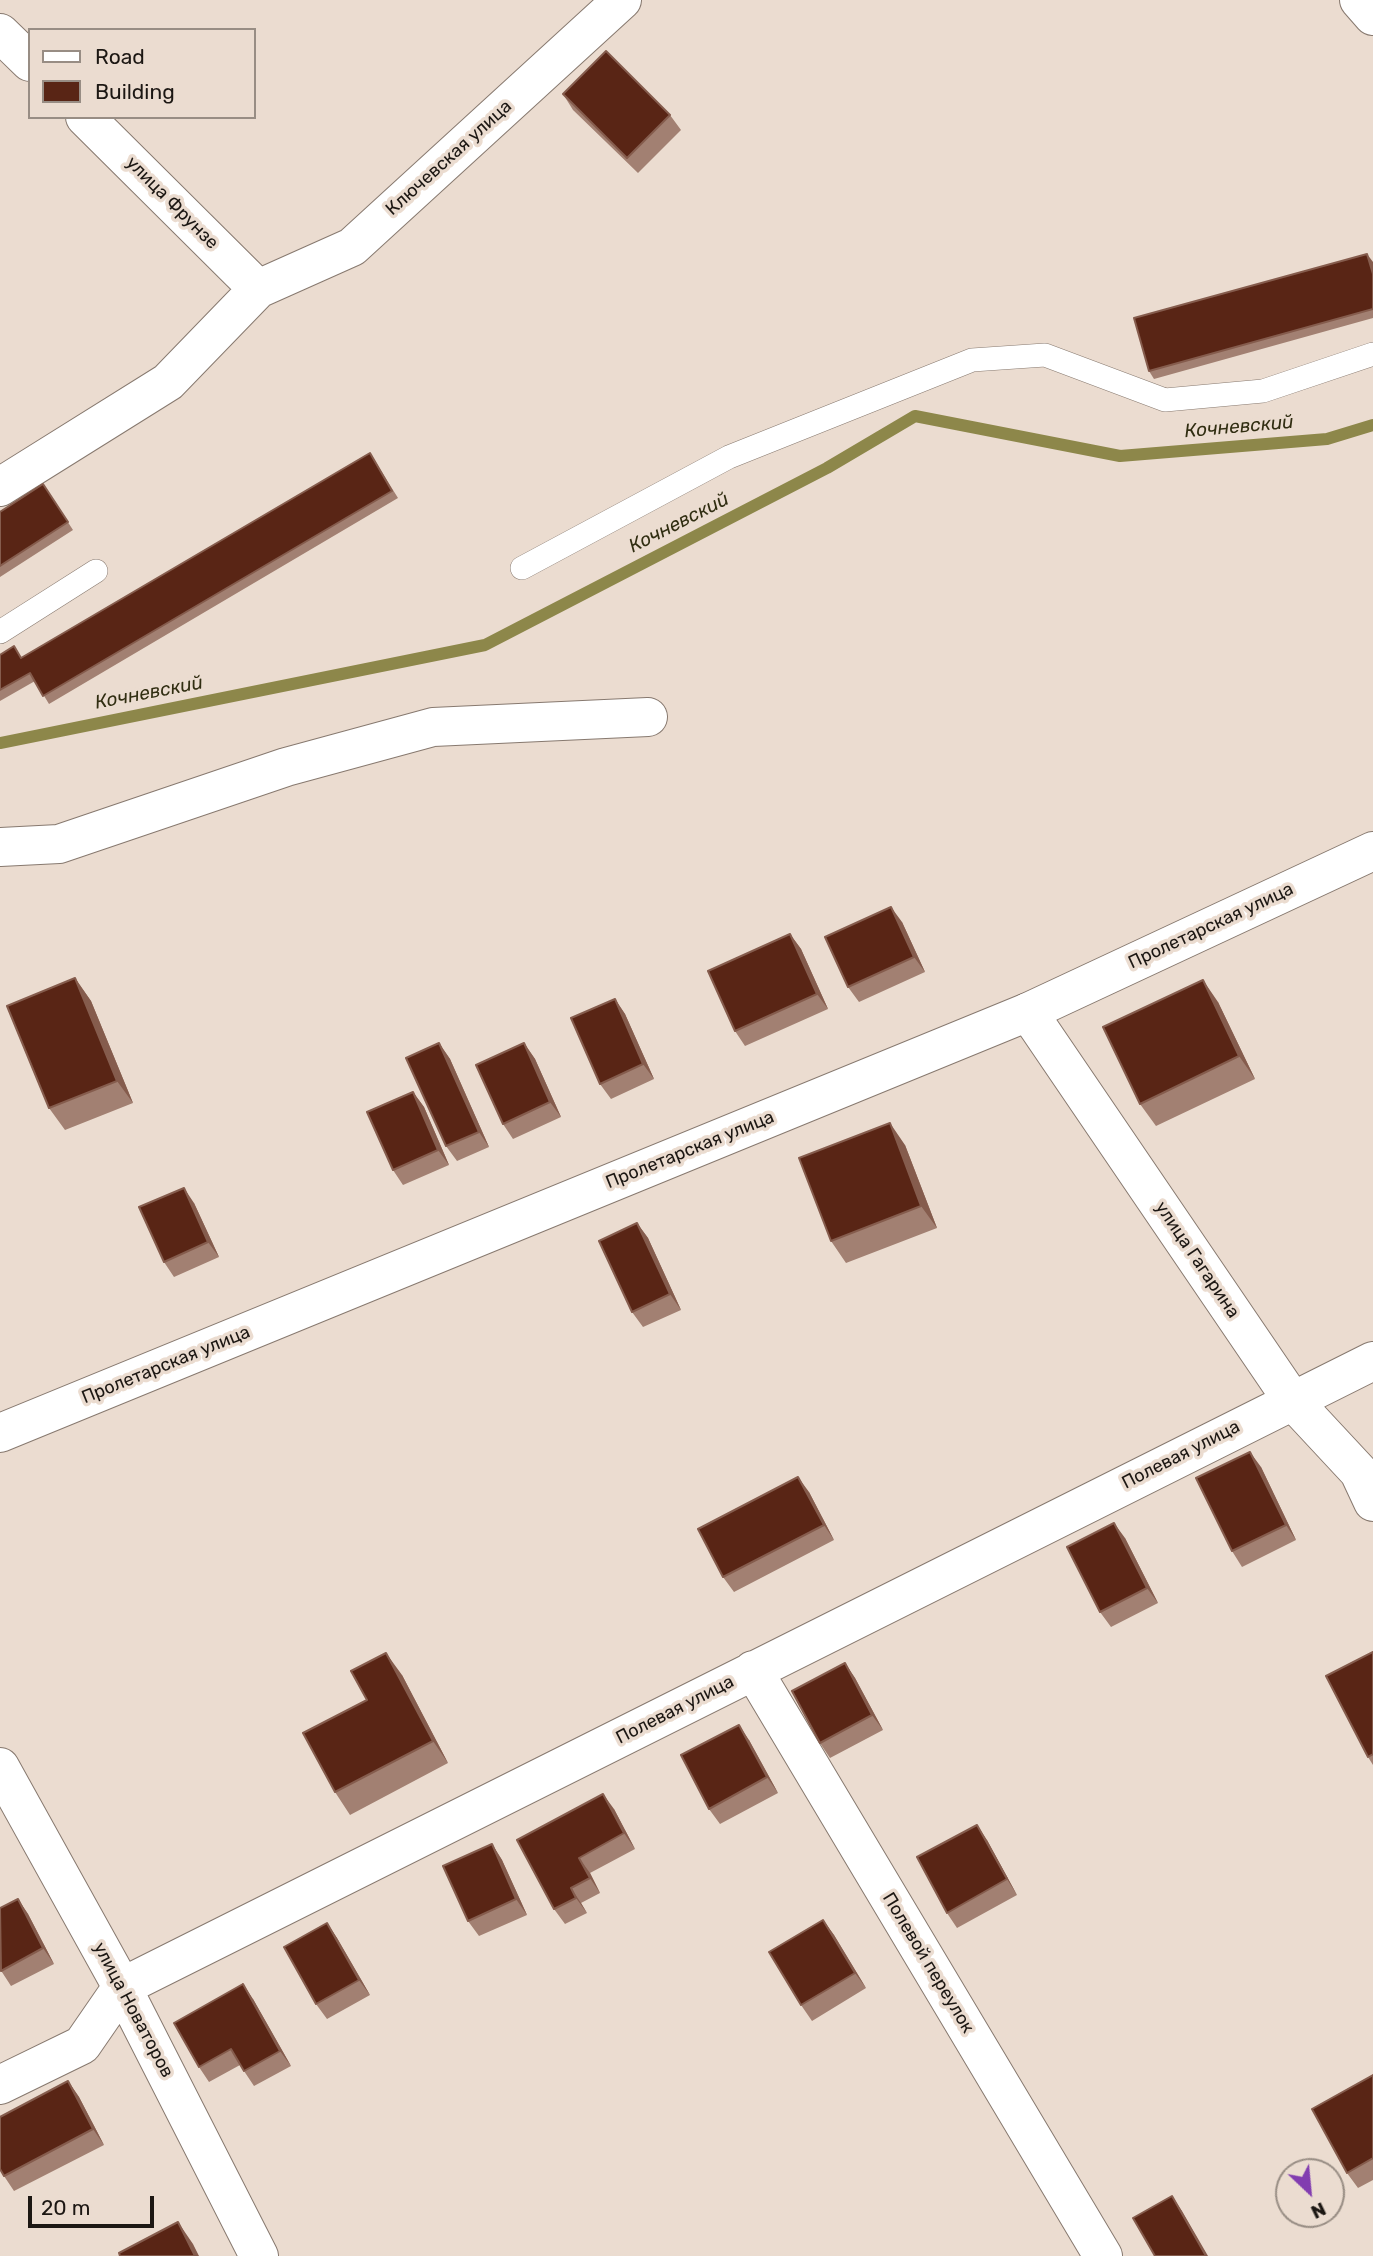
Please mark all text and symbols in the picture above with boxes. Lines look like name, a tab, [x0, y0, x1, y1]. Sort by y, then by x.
legend	[28, 28, 256, 119]
text: Road	[95, 44, 145, 69]
text: Building	[95, 79, 175, 104]
street label: Ключевская улица	[382, 96, 516, 220]
street label: улица Фрунзе	[121, 152, 223, 254]
water label: Кочневский	[1184, 411, 1294, 443]
water label: Кочневский	[625, 488, 733, 558]
water label: Кочневский	[93, 671, 205, 715]
street label: Пролетарская улица	[1125, 878, 1297, 974]
street label: Пролетарская улица	[603, 1106, 777, 1194]
street label: улица Гагарина	[1150, 1198, 1244, 1322]
street label: Пролетарская улица	[79, 1321, 253, 1409]
street label: Полевая улица	[1118, 1416, 1244, 1494]
street label: Полевая улица	[612, 1671, 738, 1749]
street label: Полевой переулок	[877, 1889, 979, 2037]
street label: улица Новаторов	[88, 1939, 178, 2081]
north arrow	[1275, 2158, 1345, 2228]
scale bar	[32, 2182, 158, 2226]
text: 20 m	[41, 2195, 90, 2220]
text: N	[1307, 2197, 1330, 2224]

